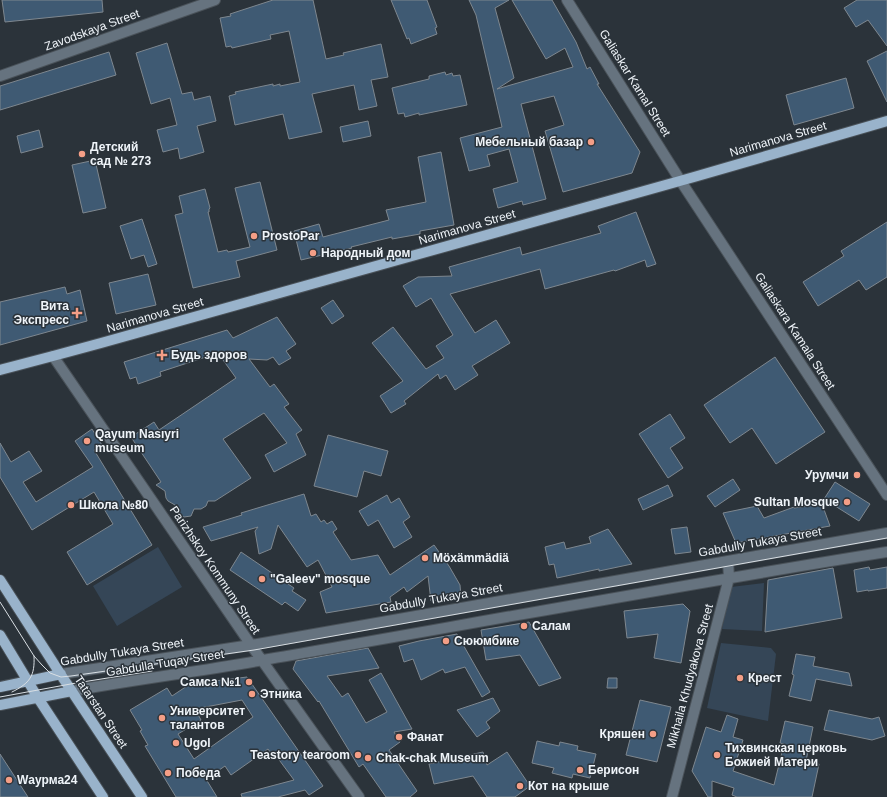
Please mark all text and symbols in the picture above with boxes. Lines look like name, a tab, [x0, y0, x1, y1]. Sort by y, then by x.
street label: Zavodskaya Street	[43, 6, 142, 54]
street label: Galiaskar Kamal Street	[596, 27, 674, 140]
street label: Narimanova Street	[728, 118, 829, 160]
place label: Мебельный базар	[475, 135, 583, 149]
marker: Мебельный базар	[586, 137, 596, 147]
place label: Детский сад № 273	[90, 140, 152, 168]
marker: Детский сад № 273	[77, 149, 87, 159]
street label: Narimanova Street	[417, 206, 518, 248]
place label: ProstoPar	[262, 229, 320, 243]
marker: ProstoPar	[249, 231, 259, 241]
place label: Народный дом	[321, 246, 410, 260]
marker: Народный дом	[308, 248, 318, 258]
street label: Galiaskara Kamala Street	[752, 270, 838, 393]
street label: Narimanova Street	[105, 294, 206, 336]
place label: Вита Экспресс	[14, 299, 69, 327]
marker: Вита Экспресс	[72, 308, 82, 318]
place label: Будь здоров	[171, 348, 247, 362]
marker: Будь здоров	[156, 349, 168, 361]
place label: Qayum Nasıyri museum	[95, 427, 179, 455]
marker: Qayum Nasıyri museum	[82, 436, 92, 446]
place label: Урумчи	[805, 468, 849, 482]
marker: Урумчи	[852, 470, 862, 480]
place label: Sultan Mosque	[754, 495, 839, 509]
marker: Sultan Mosque	[842, 497, 852, 507]
place label: Школа №80	[79, 498, 149, 512]
marker: Школа №80	[66, 500, 76, 510]
street label: Parizhskoy Kommuny Street	[167, 503, 264, 637]
street label: Gabdully Tukaya Street	[697, 524, 823, 560]
place label: Möxämmädiä	[433, 551, 509, 565]
marker: Möxämmädiä	[420, 553, 430, 563]
place label: "Galeev" mosque	[270, 572, 370, 586]
marker: "Galeev" mosque	[257, 574, 267, 584]
street label: Gabdully Tukaya Street	[378, 580, 504, 616]
street label: Mikhaila Khudyakova Street	[664, 602, 716, 750]
place label: Салам	[532, 619, 571, 633]
marker: Салам	[519, 621, 529, 631]
place label: Сююмбике	[454, 634, 520, 648]
street label: Gabdully Tukaya Street	[59, 635, 185, 669]
marker: Сююмбике	[441, 636, 451, 646]
street label: Gabdulla Tuqay Street	[105, 647, 226, 679]
place label: Крест	[748, 671, 782, 685]
street label: Tatarstan Street	[72, 673, 131, 752]
marker: Крест	[735, 673, 745, 683]
place label: Самса №1	[180, 675, 241, 689]
marker: Самса №1	[244, 677, 254, 687]
place label: Этника	[260, 687, 302, 701]
marker: Этника	[247, 689, 257, 699]
place label: Университет талантов	[170, 704, 245, 732]
marker: Университет талантов	[157, 713, 167, 723]
place label: Кряшен	[600, 727, 645, 741]
marker: Кряшен	[648, 729, 658, 739]
place label: Фанат	[407, 730, 444, 744]
marker: Фанат	[394, 732, 404, 742]
place label: Ugol	[184, 736, 211, 750]
marker: Ugol	[171, 738, 181, 748]
place label: Тихвинская церковь Божией Матери	[725, 741, 847, 769]
place label: Teastory tearoom	[250, 748, 350, 762]
marker: Teastory tearoom	[353, 750, 363, 760]
marker: Тихвинская церковь Божией Матери	[712, 750, 722, 760]
place label: Chak-chak Museum	[376, 751, 489, 765]
marker: Chak-chak Museum	[363, 753, 373, 763]
place label: Берисон	[588, 763, 639, 777]
marker: Берисон	[575, 765, 585, 775]
place label: Победа	[176, 766, 221, 780]
marker: Победа	[163, 768, 173, 778]
place label: Wаурма24	[17, 773, 78, 787]
marker: Wаурма24	[4, 775, 14, 785]
place label: Кот на крыше	[528, 779, 609, 793]
marker: Кот на крыше	[515, 781, 525, 791]

